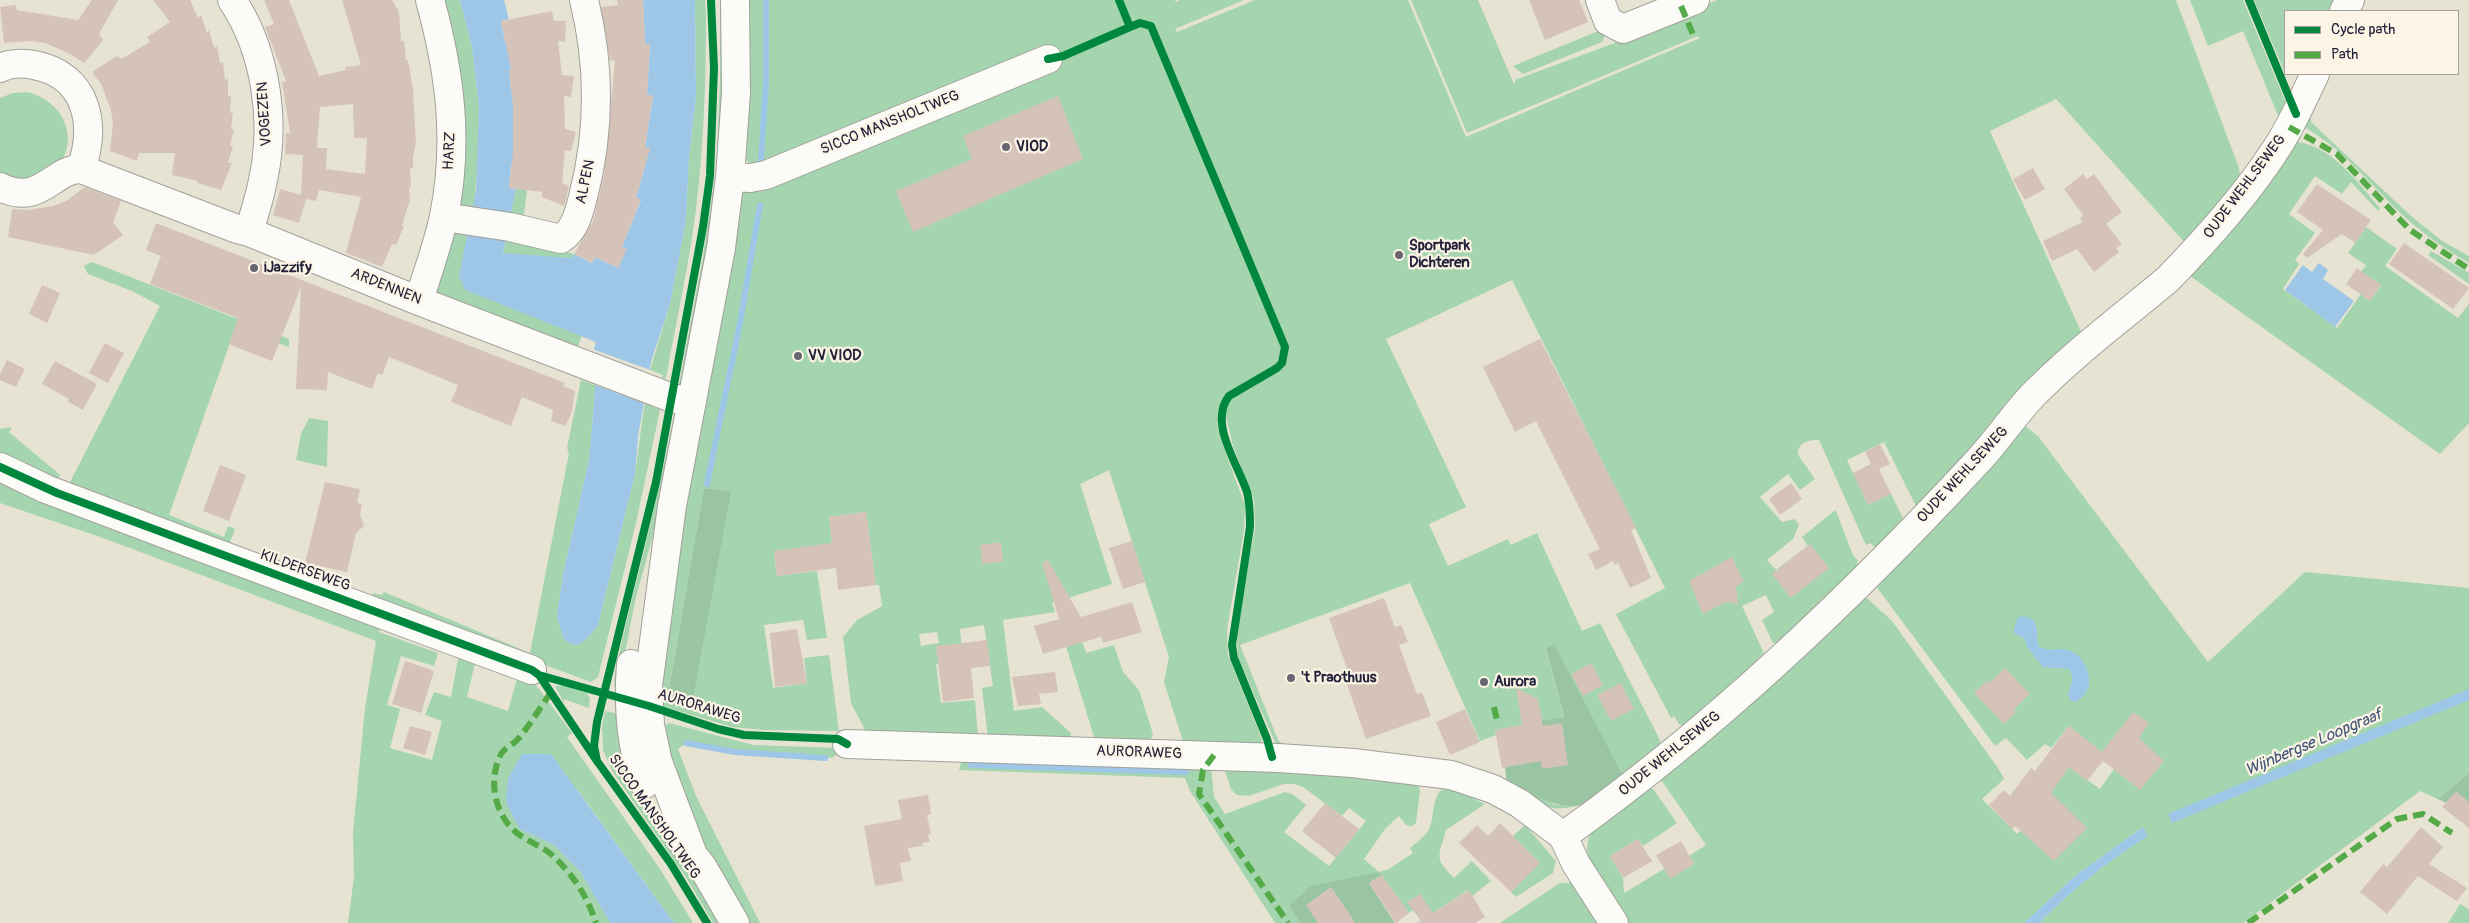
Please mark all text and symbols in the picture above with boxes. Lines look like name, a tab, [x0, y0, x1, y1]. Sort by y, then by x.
legend	[2284, 10, 2459, 75]
text: Cycle path	[2331, 20, 2395, 39]
text: Path	[2331, 45, 2358, 64]
street label: VOGEZEN	[254, 81, 276, 147]
street label: SICCO MANSHOLTWEG	[818, 87, 962, 159]
street label: HARZ	[440, 131, 460, 171]
street label: OUDE WEHLSEWEG	[2200, 131, 2290, 243]
place label: VIOD	[1016, 138, 1048, 156]
marker: VIOD	[1000, 141, 1012, 153]
street label: ALPEN	[573, 158, 599, 206]
place label: Sportpark Dichteren	[1409, 237, 1470, 272]
marker: Sportpark Dichteren	[1393, 249, 1405, 261]
place label: iJazzify	[264, 259, 312, 277]
marker: iJazzify	[248, 262, 260, 274]
street label: ARDENNEN	[348, 265, 424, 309]
place label: VV VIOD	[808, 347, 861, 365]
marker: VV VIOD	[792, 350, 804, 362]
street label: OUDE WEHLSEWEG	[1914, 423, 2012, 527]
street label: KILDERSEWEG	[257, 546, 353, 596]
place label: 't Praothuus	[1301, 669, 1377, 687]
marker: 't Praothuus	[1285, 672, 1297, 684]
place label: Aurora	[1494, 673, 1536, 691]
marker: Aurora	[1478, 676, 1490, 688]
street label: AURORAWEG	[655, 686, 743, 728]
water label: Wijnbergse Loopgraaf	[2243, 706, 2385, 780]
street label: OUDE WEHLSEWEG	[1616, 707, 1724, 801]
street label: AURORAWEG	[1096, 743, 1182, 763]
street label: SICCO MANSHOLTWEG	[604, 751, 704, 883]

